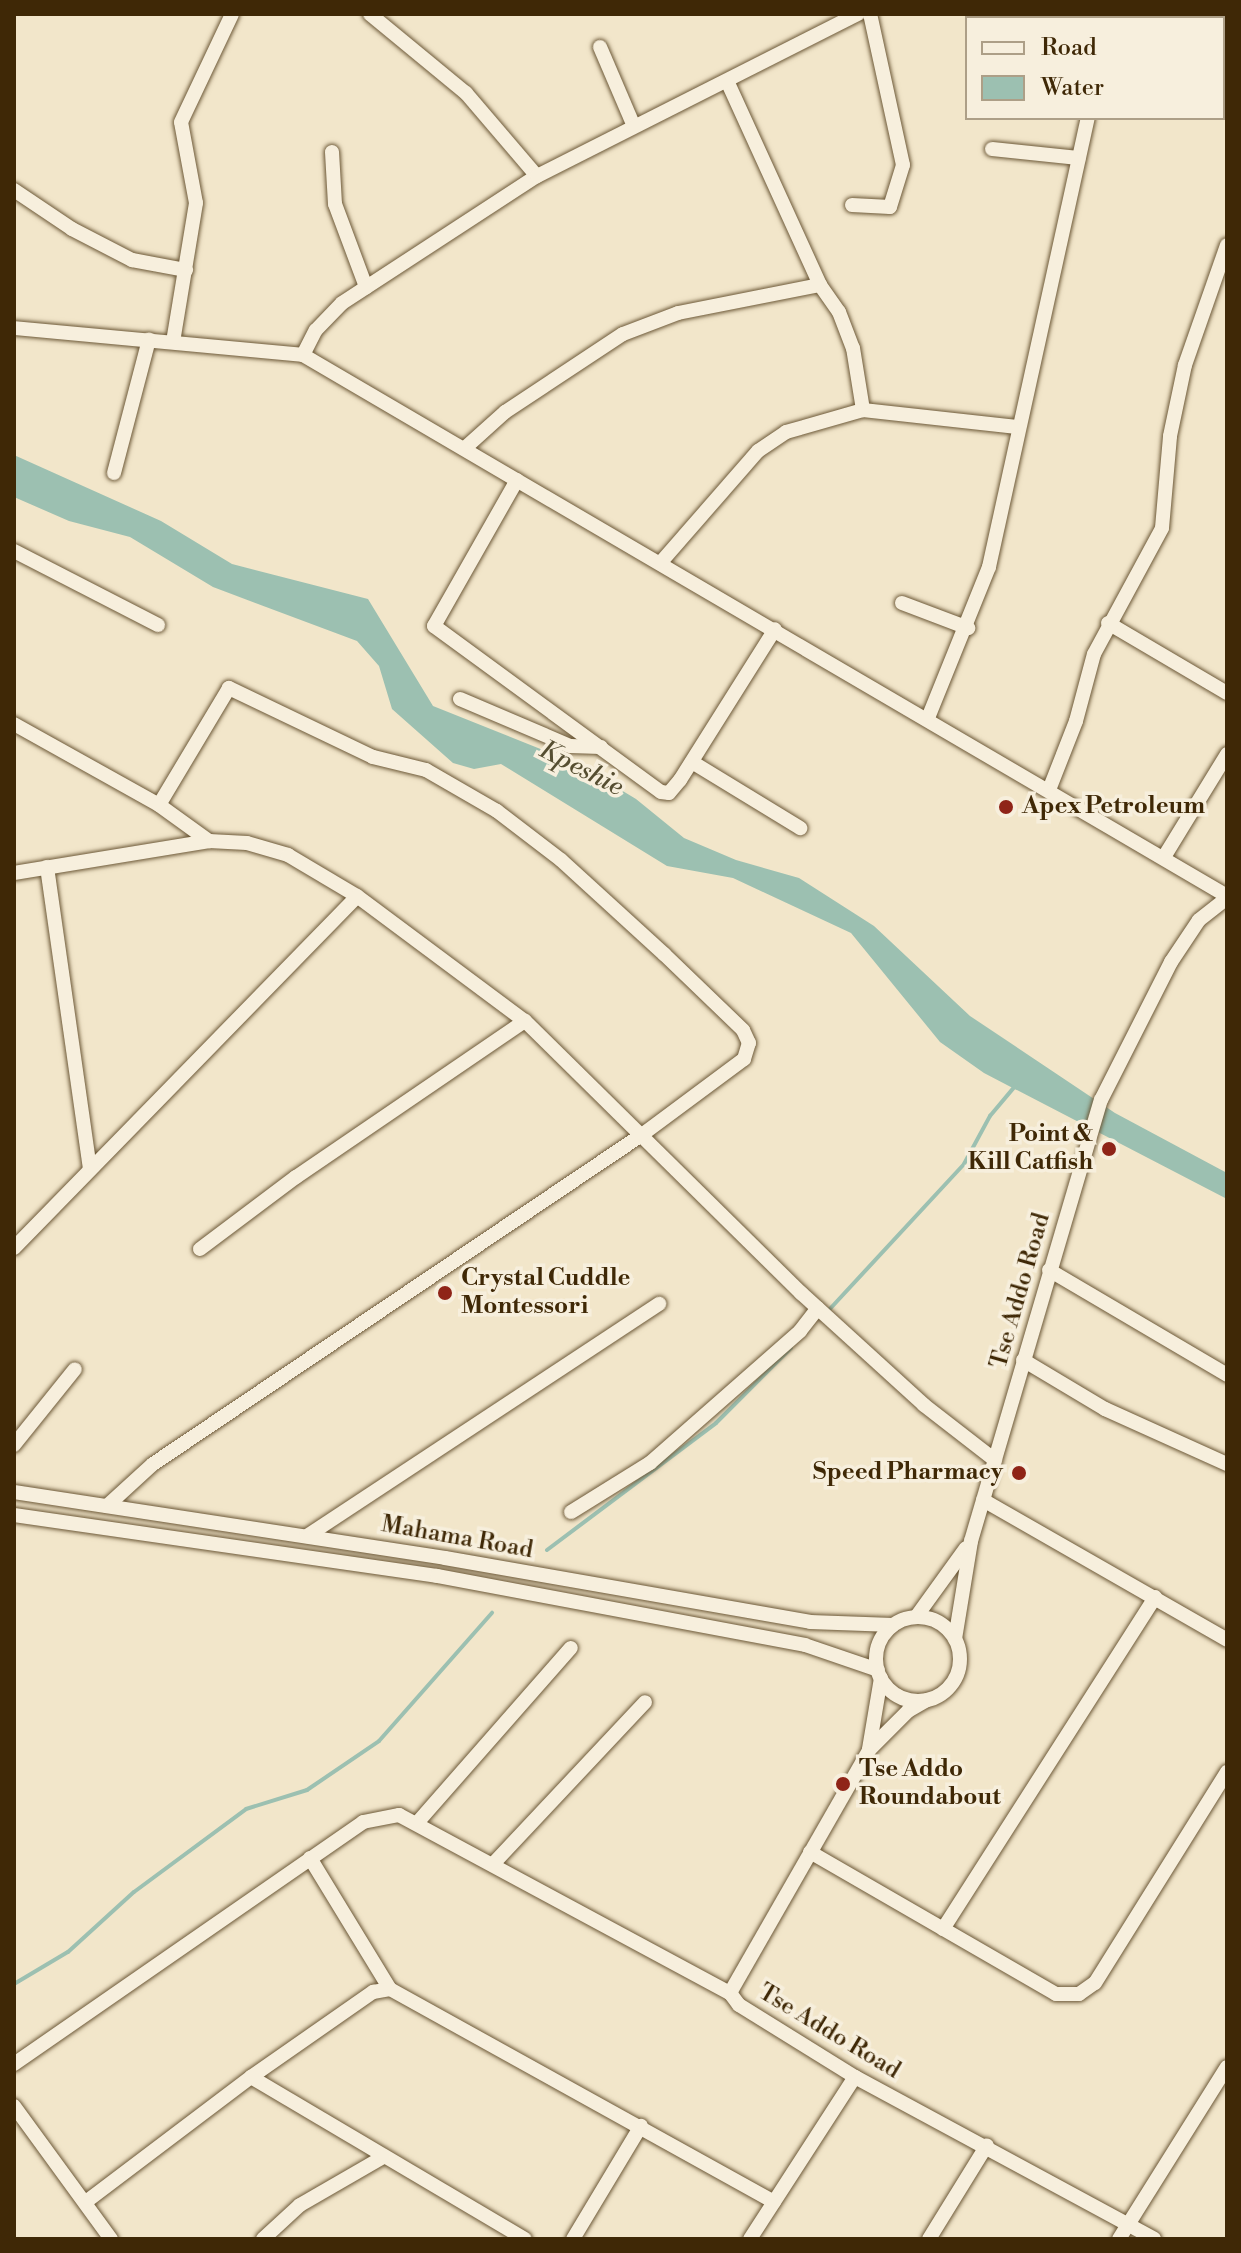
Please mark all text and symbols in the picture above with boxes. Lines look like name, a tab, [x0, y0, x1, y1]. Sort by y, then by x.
legend	[965, 16, 1225, 120]
text: Road	[1041, 33, 1097, 63]
text: Water	[1041, 73, 1104, 103]
water label: Kpeshie	[534, 735, 628, 803]
place label: Apex Petroleum	[1022, 793, 1205, 821]
marker: Apex Petroleum	[997, 798, 1015, 816]
place label: Point & Kill Catfish	[968, 1121, 1093, 1177]
marker: Point & Kill Catfish	[1100, 1140, 1118, 1158]
street label: Tse Addo Road	[985, 1210, 1057, 1372]
place label: Crystal Cuddle Montessori	[461, 1265, 631, 1321]
marker: Crystal Cuddle Montessori	[436, 1284, 454, 1302]
place label: Speed Pharmacy	[813, 1459, 1003, 1487]
marker: Speed Pharmacy	[1010, 1464, 1028, 1482]
street label: Mahama Road	[379, 1510, 535, 1566]
place label: Tse Addo Roundabout	[859, 1756, 1001, 1812]
marker: Tse Addo Roundabout	[834, 1775, 852, 1793]
street label: Tse Addo Road	[753, 1978, 905, 2086]

